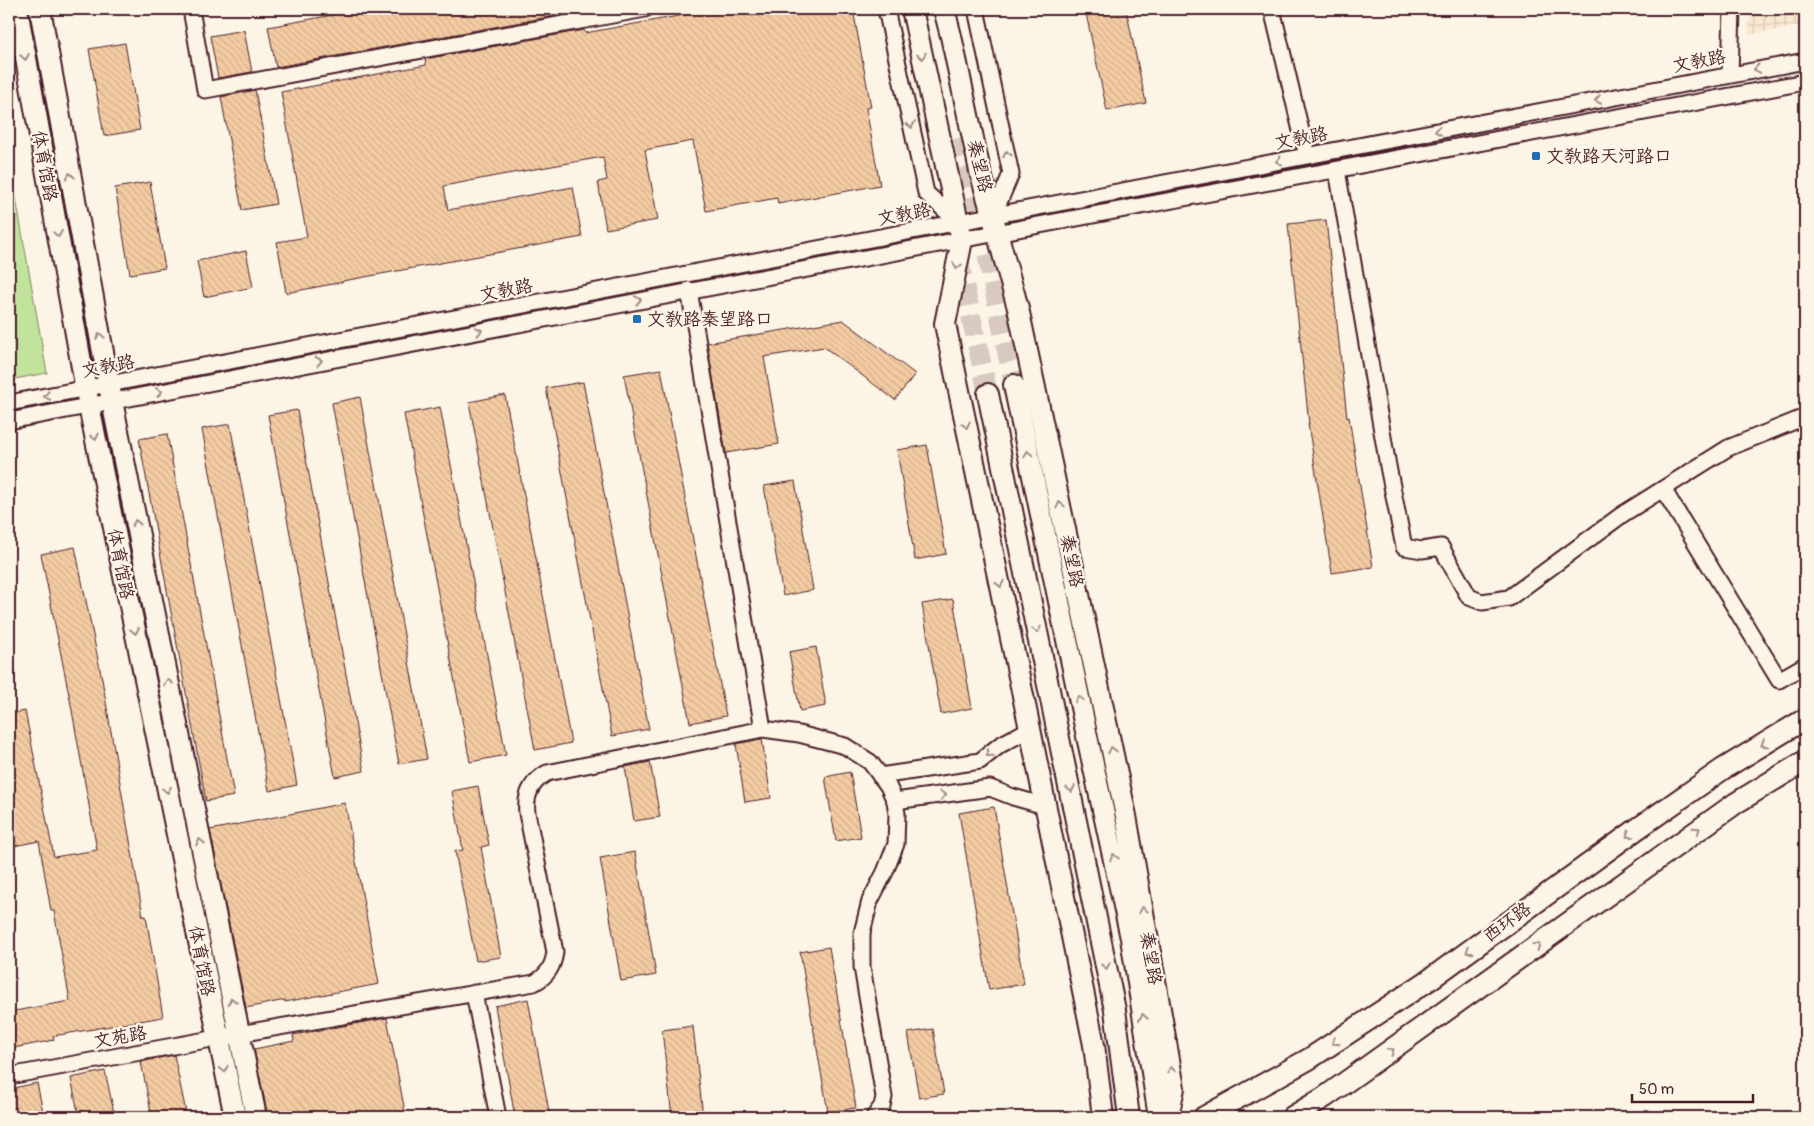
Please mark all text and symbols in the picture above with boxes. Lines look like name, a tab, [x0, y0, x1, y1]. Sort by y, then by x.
street label: 文教路	[1670, 45, 1728, 78]
one-way arrow	[20, 52, 30, 61]
one-way arrow	[916, 52, 927, 61]
one-way arrow	[1753, 64, 1762, 74]
one-way arrow	[1593, 94, 1602, 105]
one-way arrow	[906, 120, 916, 129]
street label: 文教路	[1272, 122, 1330, 155]
one-way arrow	[1434, 125, 1443, 135]
street label: 体育馆路	[27, 129, 62, 204]
street label: 秦望路	[962, 137, 997, 195]
place label: 文教路天河路口	[1546, 145, 1672, 168]
one-way arrow	[1002, 149, 1012, 158]
marker: 文教路天河路口	[1530, 150, 1542, 162]
one-way arrow	[1274, 156, 1283, 166]
one-way arrow	[66, 172, 76, 181]
street label: 文教路	[875, 198, 933, 231]
one-way arrow	[52, 229, 62, 238]
one-way arrow	[952, 262, 963, 271]
street label: 文教路	[477, 274, 535, 307]
one-way arrow	[634, 295, 643, 306]
place label: 文教路秦望路口	[647, 308, 773, 331]
marker: 文教路秦望路口	[631, 313, 643, 325]
one-way arrow	[474, 326, 483, 336]
one-way arrow	[95, 332, 105, 341]
street label: 文教路	[79, 350, 137, 383]
one-way arrow	[315, 357, 323, 367]
one-way arrow	[155, 387, 164, 398]
one-way arrow	[43, 391, 52, 401]
one-way arrow	[960, 421, 971, 430]
one-way arrow	[90, 433, 100, 441]
one-way arrow	[1023, 450, 1034, 458]
one-way arrow	[1055, 501, 1066, 510]
one-way arrow	[131, 519, 142, 528]
street label: 体育馆路	[102, 527, 139, 602]
street label: 秦望路	[1055, 532, 1088, 590]
one-way arrow	[994, 580, 1004, 589]
one-way arrow	[129, 626, 139, 635]
one-way arrow	[1032, 626, 1042, 635]
one-way arrow	[163, 678, 174, 687]
one-way arrow	[1074, 694, 1085, 703]
one-way arrow	[1760, 738, 1769, 748]
one-way arrow	[1107, 746, 1118, 754]
one-way arrow	[985, 749, 994, 758]
one-way arrow	[161, 785, 172, 794]
one-way arrow	[1065, 785, 1075, 794]
one-way arrow	[938, 790, 947, 800]
one-way arrow	[1691, 827, 1701, 836]
one-way arrow	[1625, 829, 1635, 838]
one-way arrow	[195, 837, 206, 846]
one-way arrow	[1109, 853, 1120, 862]
street label: 西环路	[1479, 897, 1536, 948]
one-way arrow	[1138, 905, 1148, 914]
street label: 体育馆路	[183, 924, 220, 999]
street label: 秦望路	[1134, 930, 1167, 987]
one-way arrow	[1531, 943, 1541, 952]
one-way arrow	[1466, 945, 1475, 953]
one-way arrow	[1100, 961, 1111, 970]
one-way arrow	[228, 997, 238, 1005]
one-way arrow	[1139, 1013, 1149, 1021]
street label: 文苑路	[92, 1021, 149, 1054]
one-way arrow	[1331, 1036, 1340, 1045]
one-way arrow	[1385, 1048, 1395, 1057]
one-way arrow	[218, 1065, 229, 1073]
one-way arrow	[1167, 1065, 1177, 1074]
scale bar	[1632, 1071, 1753, 1103]
text: 50 m	[1639, 1080, 1674, 1099]

